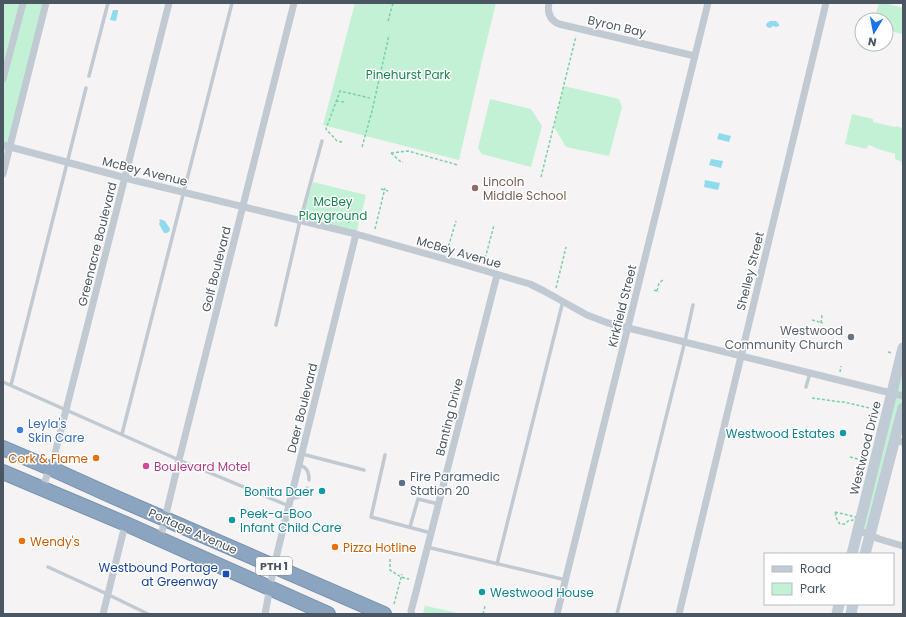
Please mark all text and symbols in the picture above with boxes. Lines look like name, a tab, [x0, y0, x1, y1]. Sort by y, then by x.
street label: Byron Bay	[586, 11, 648, 41]
north arrow	[854, 12, 894, 52]
text: N	[867, 33, 878, 50]
park label: Pinehurst Park	[366, 66, 451, 83]
street label: McBey Avenue	[101, 152, 189, 190]
place label: Lincoln Middle School	[483, 173, 566, 204]
street label: Greenacre Boulevard	[73, 180, 121, 308]
marker: Lincoln Middle School	[470, 183, 480, 193]
park label: McBey Playground	[299, 193, 367, 224]
street label: Golf Boulevard	[197, 224, 235, 314]
street label: Shelley Street	[732, 230, 768, 312]
street label: McBey Avenue	[415, 232, 503, 272]
street label: Kirkfield Street	[604, 263, 640, 349]
place label: Westwood Community Church	[725, 322, 843, 353]
marker: Westwood Community Church	[846, 332, 856, 342]
street label: Daer Boulevard	[283, 361, 321, 455]
street label: Banting Drive	[431, 376, 467, 458]
street label: Westwood Drive	[845, 399, 885, 497]
place label: Leyla's Skin Care	[28, 415, 84, 446]
marker: Leyla's Skin Care	[15, 425, 25, 435]
place label: Westwood Estates	[726, 425, 835, 442]
marker: Westwood Estates	[838, 428, 848, 438]
place label: Cork & Flame	[8, 450, 88, 467]
marker: Cork & Flame	[91, 453, 101, 463]
place label: Boulevard Motel	[154, 458, 251, 475]
marker: Boulevard Motel	[141, 461, 151, 471]
place label: Fire Paramedic Station 20	[410, 468, 500, 499]
marker: Fire Paramedic Station 20	[397, 478, 407, 488]
place label: Bonita Daer	[244, 483, 315, 500]
marker: Bonita Daer	[317, 486, 327, 496]
street label: Portage Avenue	[146, 504, 240, 558]
place label: Peek-a-Boo Infant Child Care	[240, 505, 341, 536]
marker: Peek-a-Boo Infant Child Care	[227, 515, 237, 525]
place label: Wendy's	[30, 533, 80, 550]
marker: Wendy's	[17, 536, 27, 546]
place label: Pizza Hotline	[343, 539, 417, 556]
marker: Pizza Hotline	[330, 542, 340, 552]
legend	[764, 553, 894, 605]
road number: PTH 1	[256, 557, 292, 575]
place label: Westbound Portage at Greenway	[99, 559, 218, 590]
text: Road	[800, 560, 831, 577]
marker: Westbound Portage at Greenway	[221, 569, 231, 579]
text: Park	[800, 580, 827, 597]
place label: Westwood House	[490, 584, 594, 601]
marker: Westwood House	[477, 587, 487, 597]

